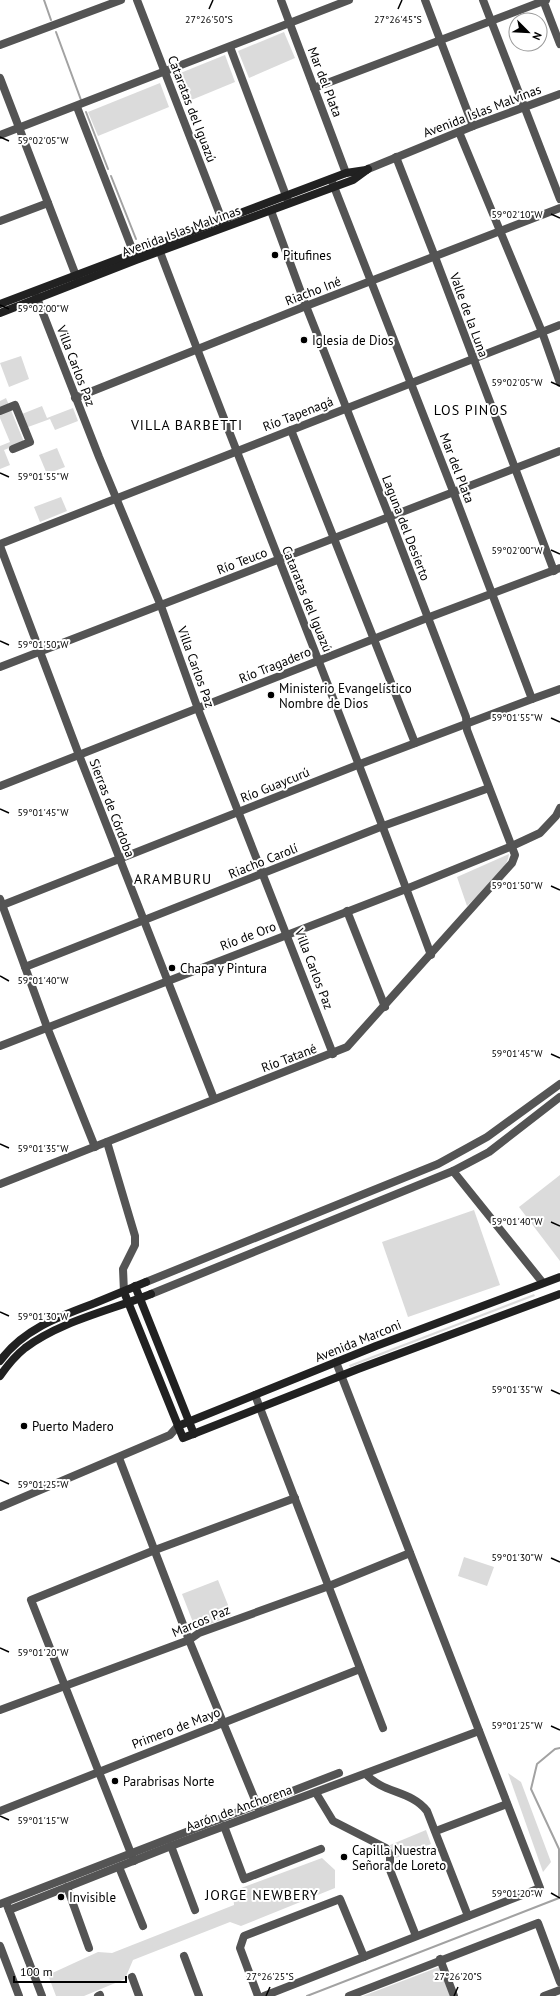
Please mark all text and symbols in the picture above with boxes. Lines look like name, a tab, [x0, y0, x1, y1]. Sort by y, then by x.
north arrow	[508, 12, 548, 52]
text: 27°26'50"S	[185, 13, 233, 26]
text: 27°26'45"S	[374, 13, 422, 26]
text: N	[529, 30, 545, 42]
street label: Mar del Plata	[304, 44, 346, 120]
street label: Cataratas del Iguazú	[164, 53, 220, 165]
street label: Avenida Islas Malvinas	[421, 81, 543, 141]
text: 59°02'05"W	[17, 134, 69, 147]
street label: Avenida Islas Malvinas	[119, 202, 243, 260]
text: 59°02'10"W	[491, 208, 543, 221]
place label: Pitufines	[283, 247, 331, 264]
marker: Pitufines	[270, 250, 280, 260]
street label: Valle de la Luna	[446, 269, 492, 360]
street label: Riacho Iné	[283, 273, 343, 309]
text: 59°02'00"W	[17, 302, 69, 315]
street label: Villa Carlos Paz	[52, 322, 99, 409]
place label: Iglesia de Dios	[312, 332, 394, 349]
marker: Iglesia de Dios	[299, 335, 309, 345]
text: 59°02'05"W	[491, 376, 543, 389]
street label: Río Tapenagá	[260, 393, 336, 435]
district label: LOS PINOS	[434, 401, 508, 419]
district label: VILLA BARBETTI	[130, 416, 243, 434]
street label: Mar del Plata	[436, 430, 478, 506]
text: 59°01'55"W	[17, 470, 69, 483]
street label: Laguna del Desierto	[378, 473, 434, 583]
street label: Cataratas del Iguazú	[278, 543, 336, 655]
street label: Río Teuco	[214, 544, 270, 578]
text: 59°02'00"W	[491, 544, 543, 557]
street label: Villa Carlos Paz	[173, 623, 219, 710]
text: 59°01'50"W	[17, 638, 69, 651]
street label: Río Tragadero	[236, 643, 314, 687]
place label: Ministerio Evangelístico Nombre de Dios	[279, 680, 412, 712]
marker: Ministerio Evangelístico Nombre de Dios	[266, 690, 276, 700]
text: 59°01'55"W	[491, 711, 543, 724]
street label: Sierras de Córdoba	[85, 756, 139, 860]
street label: Río Guaycurú	[238, 763, 312, 807]
text: 59°01'45"W	[17, 806, 69, 819]
street label: Riacho Carolí	[226, 839, 301, 883]
district label: ARAMBURU	[134, 870, 212, 888]
text: 59°01'50"W	[491, 879, 543, 892]
street label: Río de Oro	[217, 918, 279, 954]
street label: Villa Carlos Paz	[290, 925, 337, 1012]
place label: Chapa y Pintura	[180, 960, 267, 977]
marker: Chapa y Pintura	[167, 963, 177, 973]
text: 59°01'40"W	[17, 974, 69, 987]
street label: Río Tatané	[259, 1040, 319, 1076]
text: 59°01'45"W	[491, 1047, 543, 1060]
text: 59°01'35"W	[17, 1142, 69, 1155]
text: 59°01'40"W	[491, 1215, 543, 1228]
text: 59°01'30"W	[17, 1310, 69, 1323]
street label: Avenida Marconi	[312, 1316, 404, 1366]
text: 59°01'35"W	[491, 1383, 543, 1396]
place label: Puerto Madero	[32, 1418, 114, 1435]
marker: Puerto Madero	[19, 1421, 29, 1431]
text: 59°01'25"W	[17, 1478, 69, 1491]
text: 59°01'30"W	[491, 1551, 543, 1564]
street label: Marcos Paz	[169, 1601, 233, 1641]
text: 59°01'20"W	[17, 1646, 69, 1659]
street label: Primero de Mayo	[129, 1703, 223, 1753]
text: 59°01'25"W	[491, 1719, 543, 1732]
place label: Parabrisas Norte	[123, 1773, 214, 1790]
marker: Parabrisas Norte	[110, 1776, 120, 1786]
street label: Aarón de Anchorena	[184, 1781, 294, 1835]
text: 59°01'15"W	[17, 1814, 69, 1827]
place label: Capilla Nuestra Señora de Loreto	[352, 1842, 446, 1874]
marker: Capilla Nuestra Señora de Loreto	[339, 1852, 349, 1862]
district label: JORGE NEWBERY	[204, 1886, 319, 1904]
text: 59°01'20"W	[491, 1887, 543, 1900]
place label: Invisible	[69, 1889, 116, 1906]
marker: Invisible	[56, 1892, 66, 1902]
scale bar	[14, 1958, 126, 1984]
text: 100 m	[20, 1964, 53, 1979]
text: 27°26'25"S	[246, 1970, 294, 1983]
text: 27°26'20"S	[434, 1970, 482, 1983]

